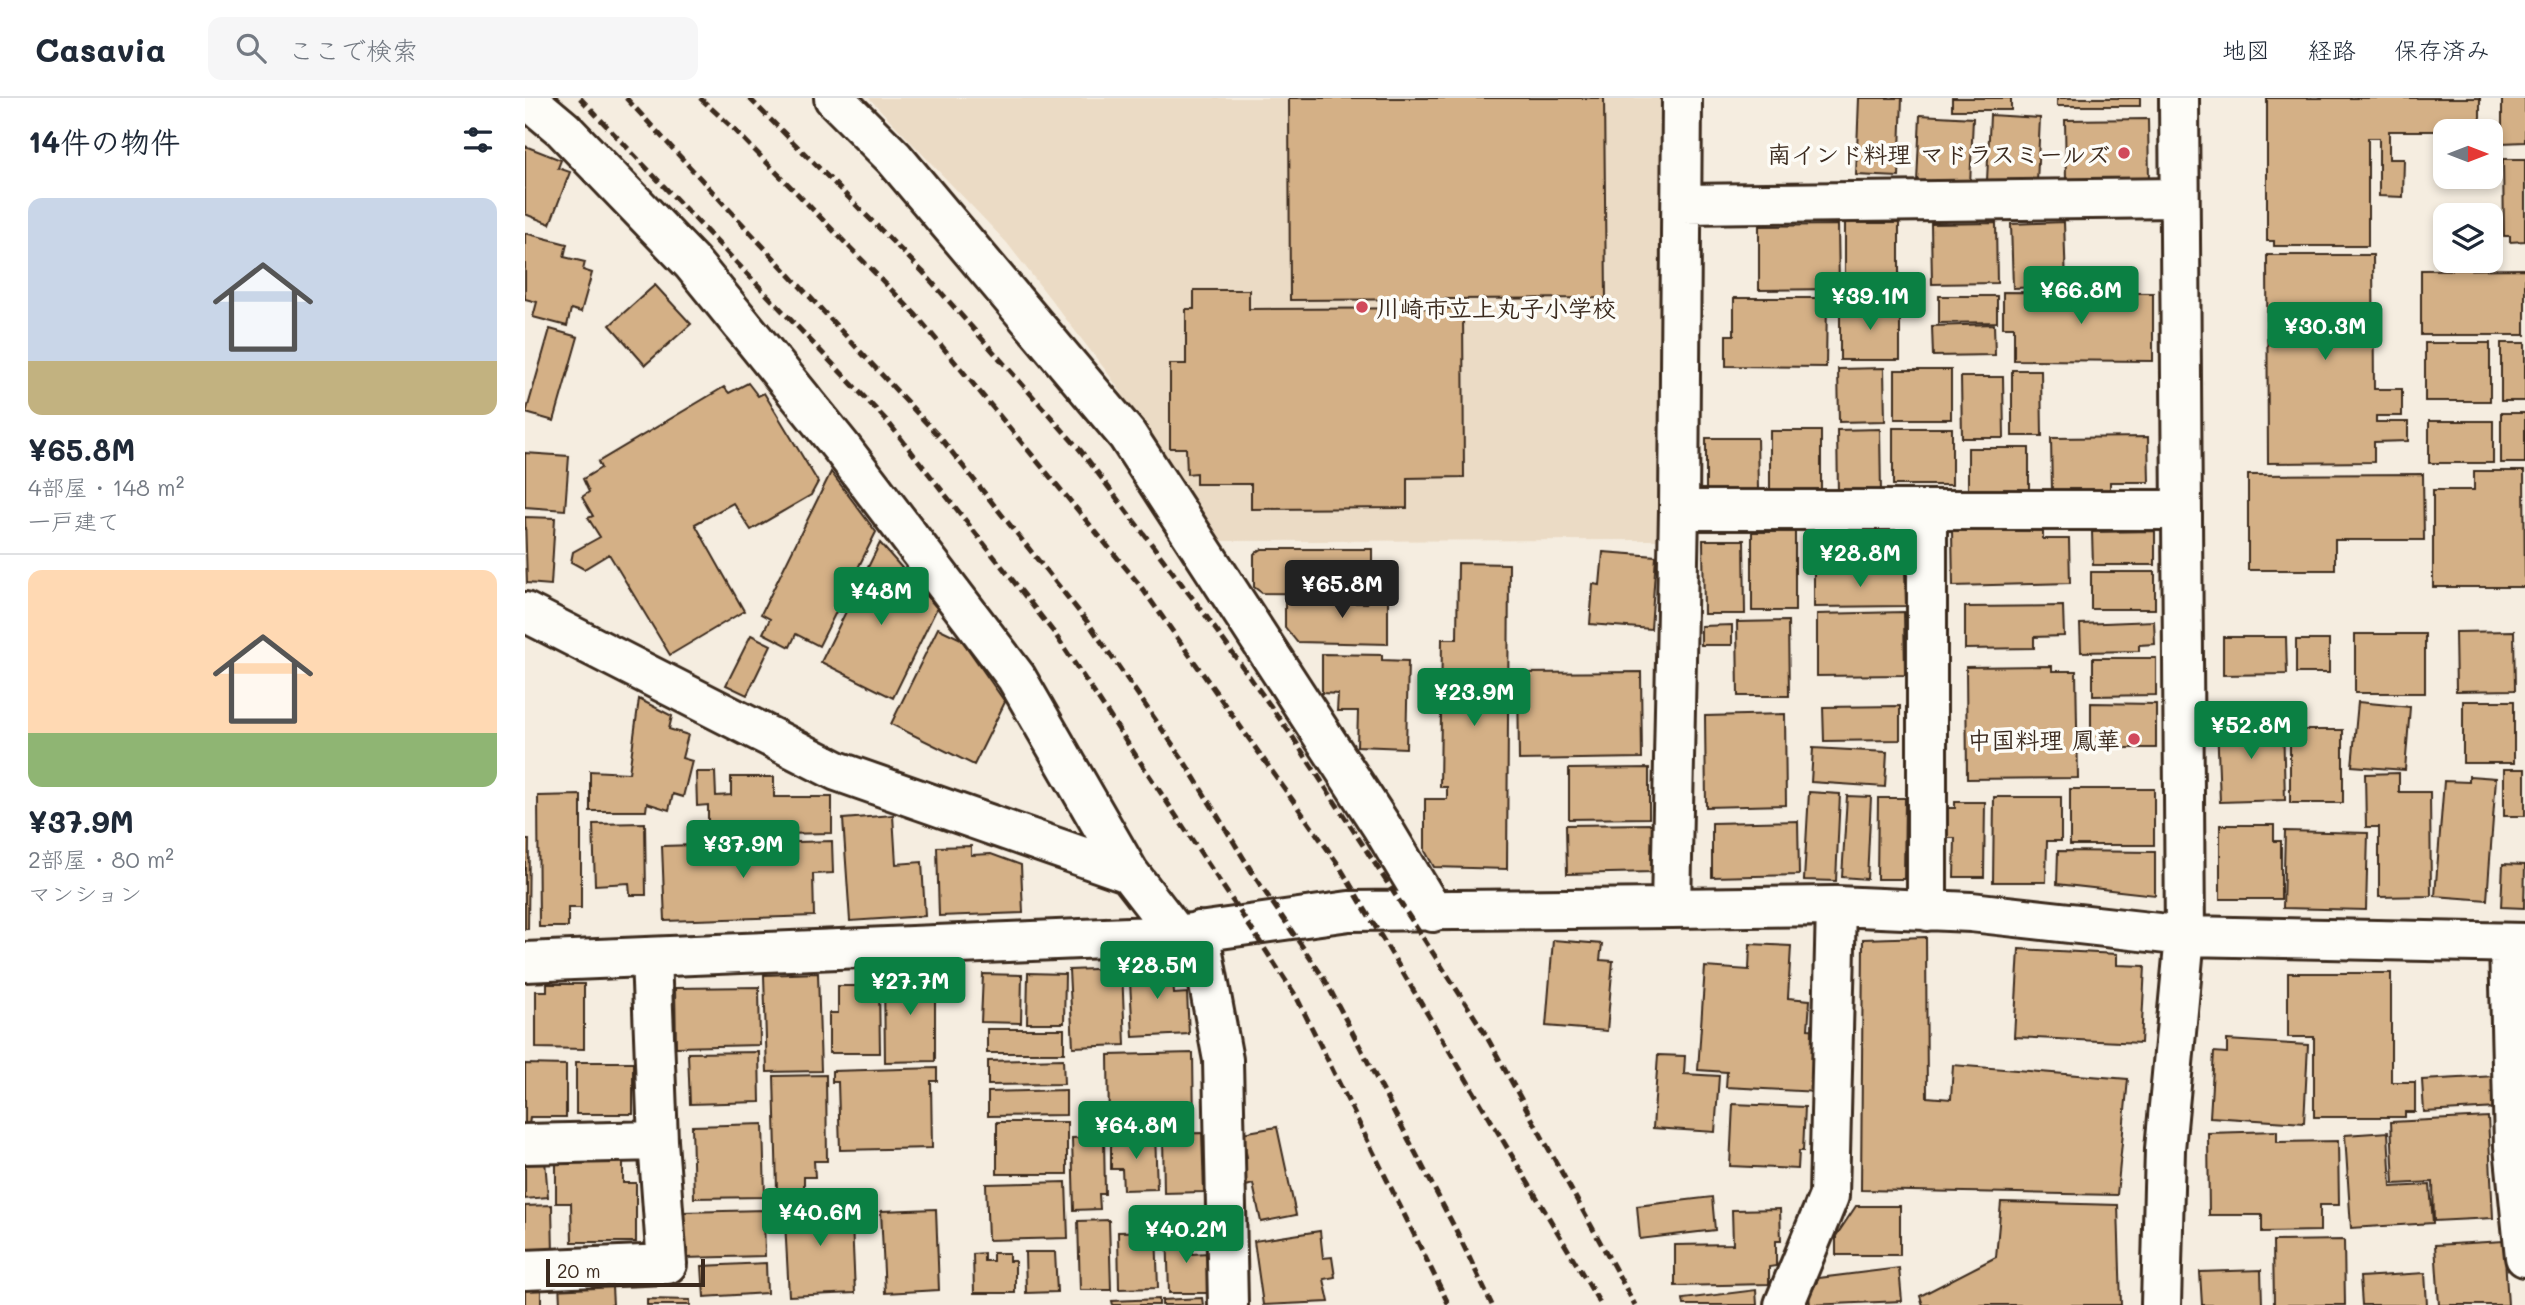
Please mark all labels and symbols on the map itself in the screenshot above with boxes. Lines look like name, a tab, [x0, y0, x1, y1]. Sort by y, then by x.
north arrow	[2433, 119, 2503, 189]
place label: 南インド料理 マドラスミールズ	[1767, 138, 2110, 169]
marker: 南インド料理 マドラスミールズ	[2116, 145, 2132, 161]
pin: ¥66.8M	[2024, 266, 2138, 326]
pin: ¥39.1M	[1813, 272, 1927, 332]
place label: 川崎市立上丸子小学校	[1376, 292, 1616, 323]
marker: 川崎市立上丸子小学校	[1354, 299, 1370, 315]
pin: ¥30.3M	[2268, 302, 2382, 362]
pin: ¥28.8M	[1803, 530, 1917, 589]
pin: ¥65.8M	[1285, 560, 1399, 620]
pin: ¥48M	[840, 568, 922, 627]
pin: ¥23.9M	[1417, 668, 1531, 728]
pin: ¥52.8M	[2194, 702, 2308, 761]
place label: 中国料理 鳳華	[1967, 724, 2120, 755]
marker: 中国料理 鳳華	[2126, 731, 2142, 747]
pin: ¥37.9M	[686, 820, 800, 880]
pin: ¥28.5M	[1100, 942, 1214, 1001]
pin: ¥27.7M	[853, 958, 967, 1017]
pin: ¥64.8M	[1079, 1102, 1193, 1161]
pin: ¥40.6M	[763, 1188, 877, 1248]
pin: ¥40.2M	[1129, 1206, 1243, 1265]
scale bar	[546, 1256, 705, 1288]

